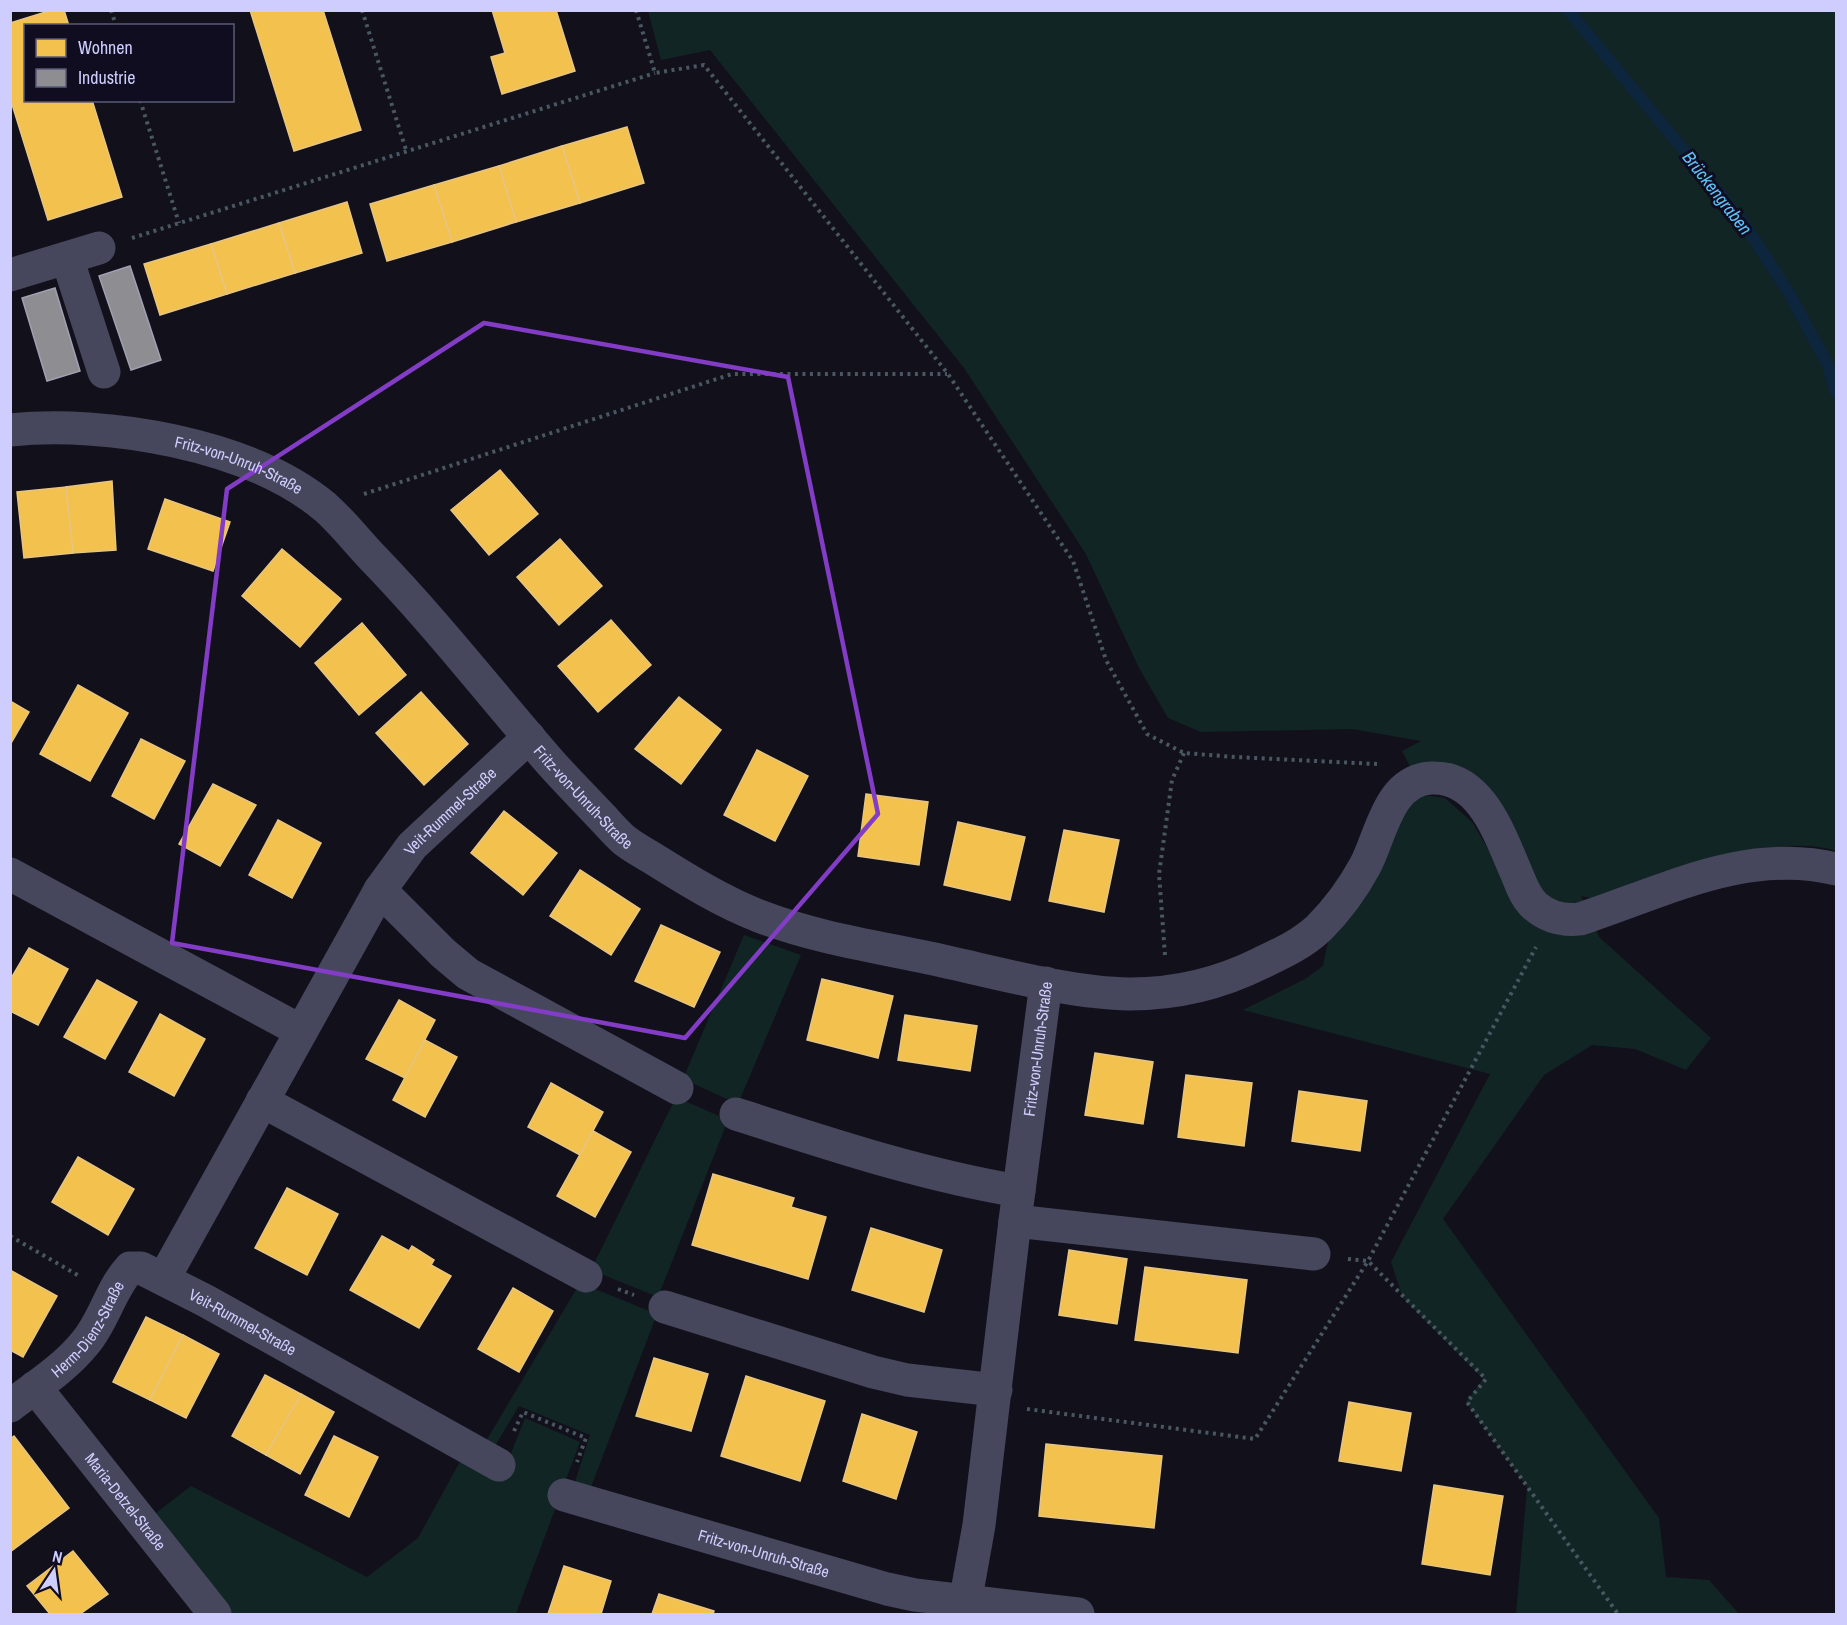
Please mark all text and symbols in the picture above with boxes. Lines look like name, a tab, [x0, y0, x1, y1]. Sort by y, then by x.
legend	[24, 24, 234, 102]
text: Wohnen	[78, 35, 133, 60]
text: Industrie	[78, 65, 135, 90]
water label: Brückengraben	[1677, 146, 1758, 240]
street label: Fritz-von-Unruh-Straße	[173, 430, 307, 499]
street label: Fritz-von-Unruh-Straße	[529, 740, 637, 854]
street label: Veit-Rummel-Straße	[398, 762, 501, 859]
street label: Fritz-von-Unruh-Straße	[1018, 980, 1057, 1118]
street label: Herm-Dienz-Straße	[46, 1277, 129, 1382]
street label: Veit-Rummel-Straße	[185, 1283, 300, 1360]
street label: Maria-Detzel-Straße	[80, 1448, 171, 1555]
street label: Fritz-von-Unruh-Straße	[695, 1524, 832, 1583]
north arrow	[24, 1541, 84, 1601]
text: N	[50, 1545, 64, 1568]

